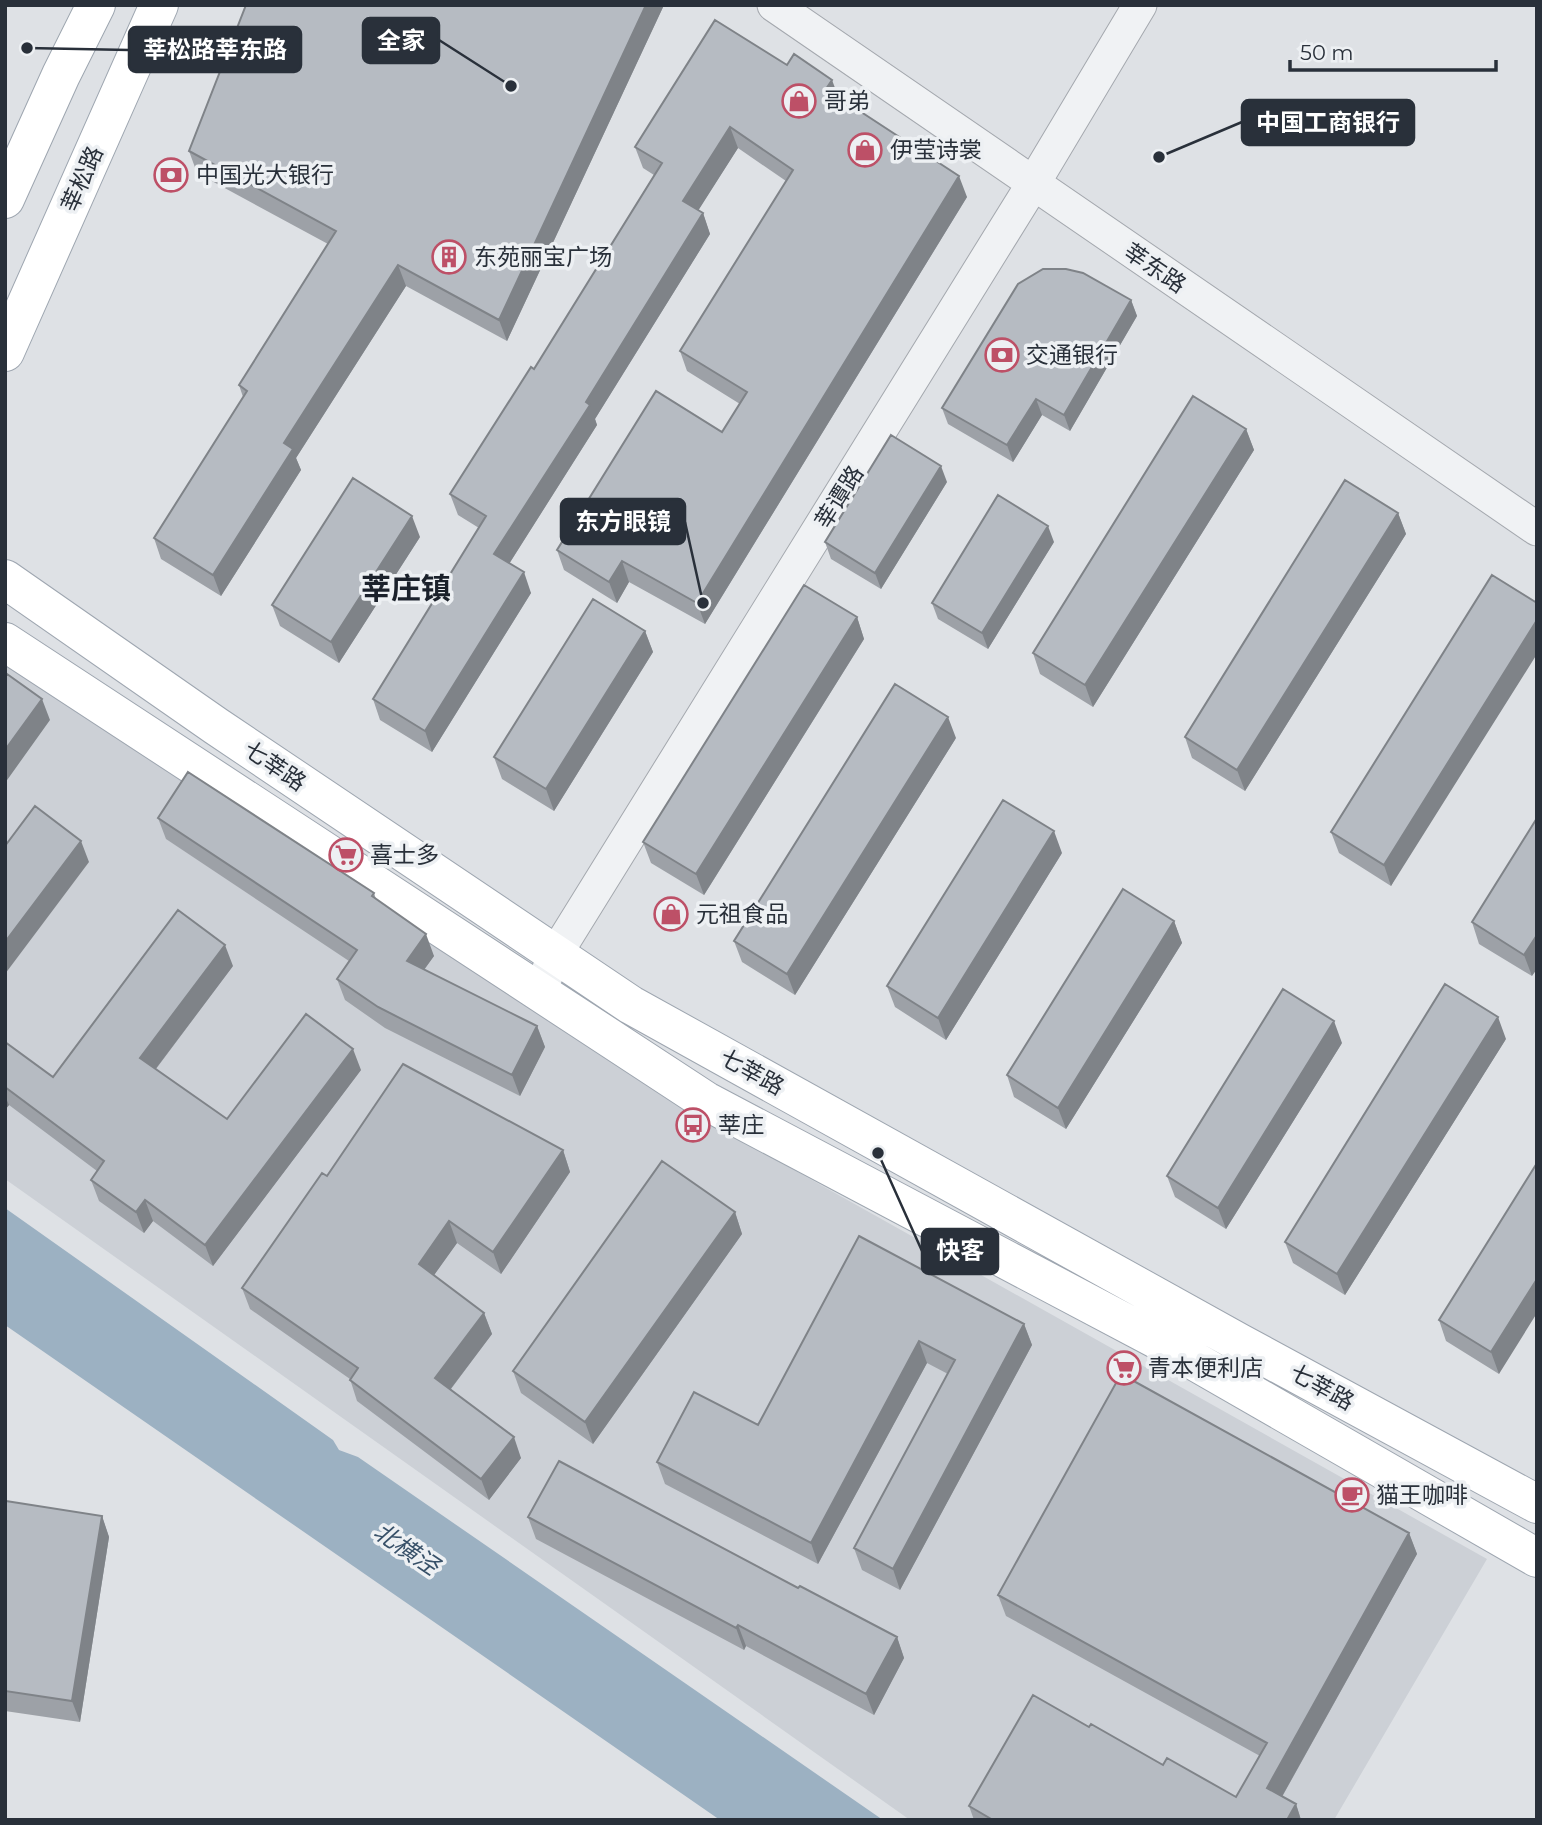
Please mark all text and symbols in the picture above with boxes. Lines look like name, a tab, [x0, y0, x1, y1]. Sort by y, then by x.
callout: 全家	[363, 18, 439, 63]
text: 全家	[377, 26, 425, 55]
callout: 莘松路莘东路	[129, 27, 301, 72]
scale bar	[1290, 28, 1496, 72]
text: 莘松路莘东路	[143, 35, 287, 64]
text: 50 m	[1300, 40, 1354, 65]
shop icon: 哥弟	[780, 82, 818, 120]
place label: 哥弟	[824, 87, 870, 115]
callout: 中国工商银行	[1242, 100, 1414, 145]
text: 中国工商银行	[1256, 108, 1400, 137]
shop icon: 伊莹诗裳	[846, 131, 884, 169]
place label: 伊莹诗裳	[890, 136, 982, 164]
street label: 莘松路	[55, 142, 109, 216]
bank icon: 中国光大银行	[152, 156, 190, 194]
place label: 中国光大银行	[196, 161, 334, 189]
street label: 莘东路	[1119, 237, 1191, 299]
building icon: 东苑丽宝广场	[430, 238, 468, 276]
place label: 东苑丽宝广场	[474, 243, 612, 271]
bank icon: 交通银行	[983, 336, 1021, 374]
place label: 交通银行	[1026, 341, 1118, 369]
street label: 莘谭路	[809, 460, 869, 534]
callout: 东方眼镜	[561, 499, 685, 544]
text: 东方眼镜	[575, 507, 671, 536]
district label: 莘庄镇	[361, 570, 451, 607]
street label: 七莘路	[239, 735, 311, 797]
supermarket icon: 喜士多	[327, 836, 365, 874]
place label: 喜士多	[370, 841, 439, 869]
shop icon: 元祖食品	[652, 895, 690, 933]
place label: 元祖食品	[696, 900, 788, 928]
street label: 七莘路	[715, 1043, 789, 1101]
bus stop icon: 莘庄	[674, 1106, 712, 1144]
place label: 莘庄	[718, 1111, 764, 1139]
callout: 快客	[922, 1229, 998, 1274]
text: 快客	[936, 1236, 984, 1265]
supermarket icon: 青本便利店	[1105, 1349, 1143, 1387]
place label: 青本便利店	[1148, 1354, 1263, 1382]
street label: 七莘路	[1285, 1358, 1359, 1416]
cafe icon: 猫王咖啡	[1333, 1476, 1371, 1514]
place label: 猫王咖啡	[1376, 1481, 1468, 1509]
water label: 北横泾	[368, 1516, 446, 1582]

